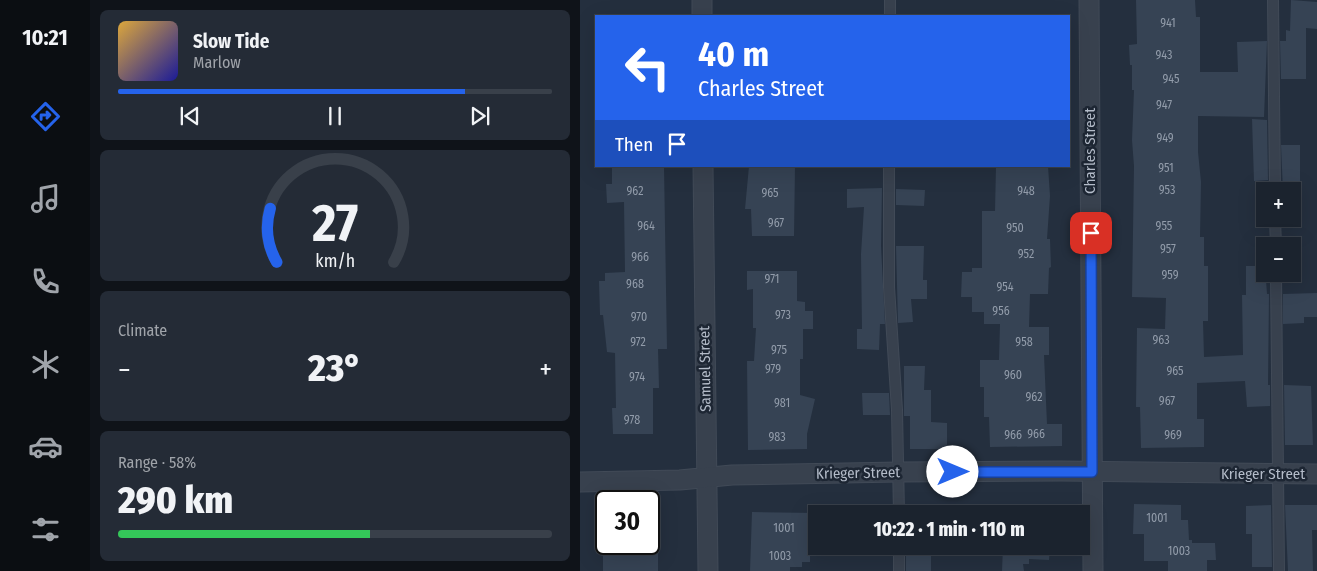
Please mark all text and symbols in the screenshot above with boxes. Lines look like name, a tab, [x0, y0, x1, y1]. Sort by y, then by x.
house number: 941	[1160, 16, 1176, 30]
text: 10:21	[22, 24, 68, 51]
text: Slow Tide	[193, 30, 269, 53]
text: 40 m	[698, 33, 769, 75]
icon: left	[615, 35, 680, 100]
house number: 943	[1156, 48, 1172, 62]
text: Marlow	[193, 53, 241, 72]
house number: 945	[1163, 72, 1180, 86]
text: Charles Street	[698, 75, 824, 102]
house number: 947	[1156, 98, 1172, 112]
icon: directions	[28, 99, 63, 134]
icon: previous	[176, 102, 204, 130]
icon: pause	[321, 102, 349, 130]
icon: next	[466, 102, 494, 130]
street label: Charles Street	[1081, 108, 1099, 194]
icon: arrive	[663, 130, 691, 158]
house number: 949	[1156, 131, 1174, 145]
text: Then	[615, 133, 653, 156]
house number: 951	[1158, 161, 1174, 175]
icon: music	[28, 181, 63, 216]
map controls	[1256, 182, 1301, 282]
button: +	[1256, 182, 1301, 227]
house number: 953	[1159, 183, 1175, 197]
house number: 962	[627, 184, 643, 198]
house number: 948	[1017, 184, 1035, 198]
house number: 965	[761, 186, 779, 200]
text: 27	[311, 192, 358, 255]
pin	[1070, 212, 1112, 254]
house number: 967	[768, 216, 784, 230]
house number: 964	[637, 219, 655, 233]
icon: arrive	[1077, 219, 1105, 247]
house number: 955	[1156, 219, 1173, 233]
house number: 950	[1006, 221, 1024, 235]
button: −	[1256, 237, 1301, 282]
house number: 957	[1160, 242, 1176, 256]
house number: 952	[1018, 247, 1034, 261]
text: km/h	[315, 250, 355, 272]
house number: 966	[631, 250, 649, 264]
icon: phone	[28, 264, 63, 299]
house number: 959	[1162, 268, 1179, 282]
house number: 971	[764, 272, 780, 286]
house number: 968	[626, 277, 644, 291]
house number: 954	[996, 280, 1014, 294]
house number: 956	[992, 304, 1010, 318]
house number: 973	[775, 308, 791, 322]
house number: 970	[631, 310, 647, 324]
text: Climate	[118, 321, 167, 340]
street label: Samuel Street	[695, 326, 715, 412]
house number: 963	[1152, 333, 1170, 347]
house number: 972	[630, 335, 646, 349]
house number: 958	[1015, 335, 1033, 349]
house number: 975	[771, 343, 787, 357]
text: 23°	[308, 345, 362, 391]
icon: climate	[28, 347, 63, 382]
text: −	[118, 353, 131, 386]
text: +	[539, 353, 552, 386]
house number: 979	[765, 362, 781, 376]
house number: 965	[1166, 364, 1184, 378]
house number: 960	[1004, 368, 1022, 382]
house number: 974	[629, 370, 645, 384]
house number: 962	[1026, 390, 1042, 404]
house number: 967	[1159, 394, 1175, 408]
house number: 981	[774, 396, 790, 410]
house number: 978	[624, 413, 640, 427]
house number: 966	[1027, 427, 1045, 441]
house number: 966	[1004, 428, 1022, 442]
house number: 969	[1164, 428, 1182, 442]
icon: car	[28, 429, 63, 464]
house number: 983	[768, 430, 786, 444]
position arrow	[926, 445, 978, 497]
text: Range · 58%	[118, 453, 196, 472]
street label: Krieger Street	[816, 463, 900, 483]
street label: Krieger Street	[1221, 465, 1305, 483]
text: 290 km	[118, 477, 233, 523]
speed limit sign: 30	[595, 490, 660, 555]
house number: 1001	[1146, 511, 1168, 525]
icon: filters	[28, 512, 63, 547]
text: 10:22 · 1 min · 110 m	[873, 518, 1025, 541]
house number: 1001	[773, 521, 795, 535]
house number: 1003	[1168, 544, 1190, 558]
house number: 1003	[769, 549, 791, 563]

